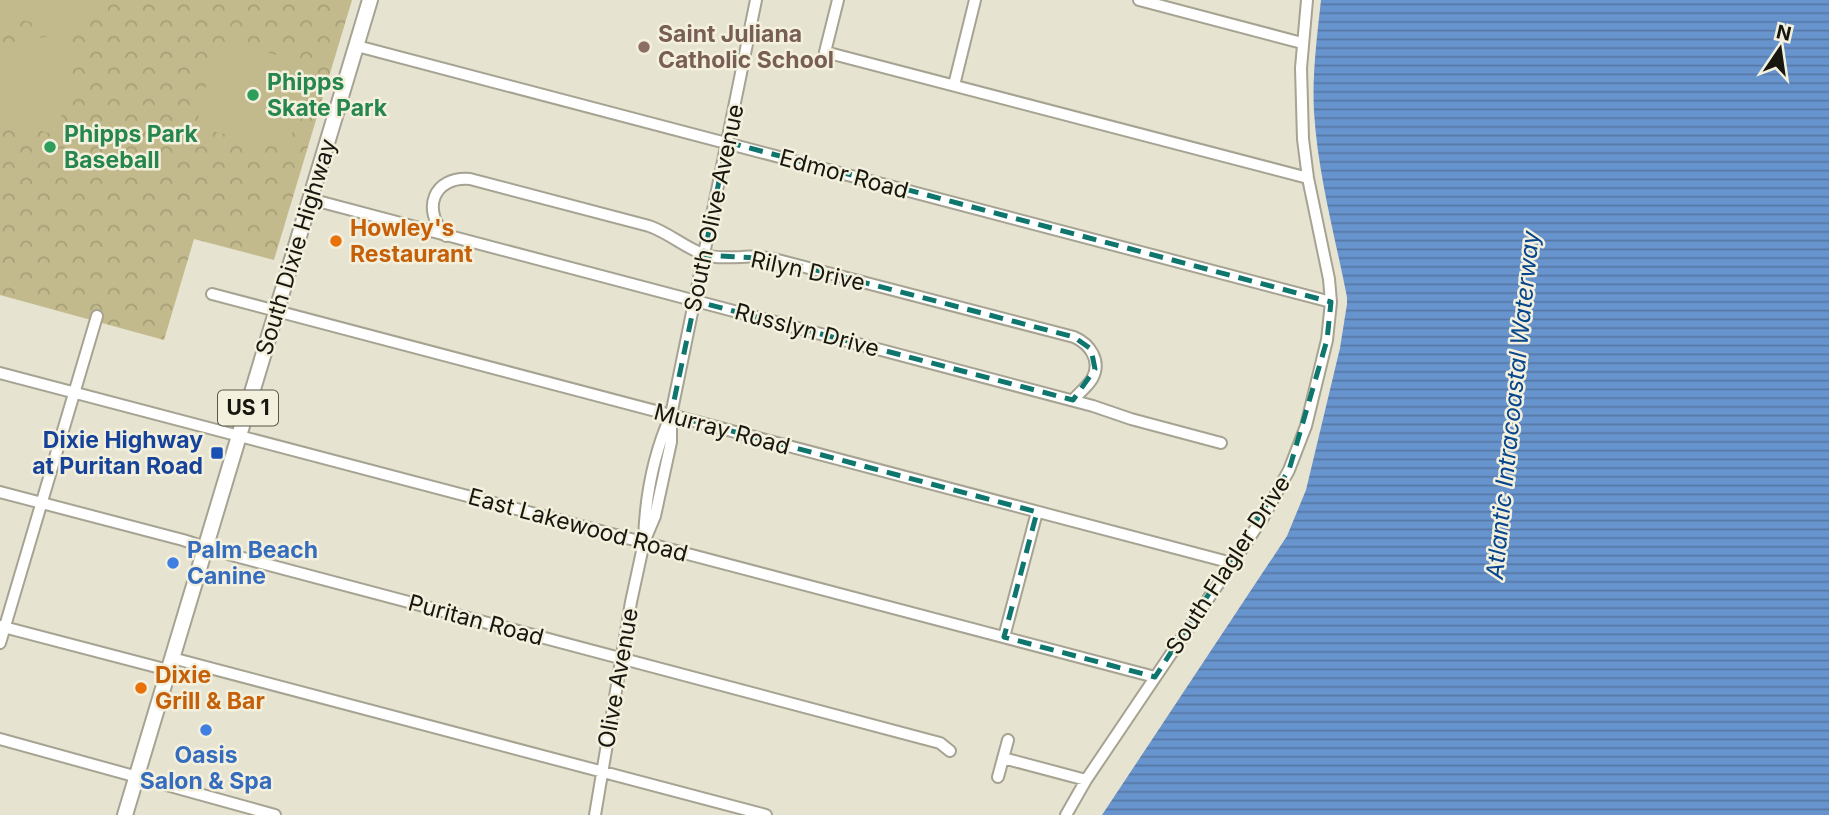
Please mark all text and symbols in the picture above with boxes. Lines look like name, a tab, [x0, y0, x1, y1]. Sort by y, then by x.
north arrow	[1745, 14, 1815, 84]
place label: Saint Juliana Catholic School	[658, 20, 834, 74]
text: N	[1774, 20, 1793, 46]
marker: Saint Juliana Catholic School	[636, 39, 652, 55]
place label: Phipps Skate Park	[267, 68, 388, 122]
marker: Phipps Skate Park	[245, 87, 261, 103]
street label: South Olive Avenue	[678, 102, 750, 314]
place label: Phipps Park Baseball	[64, 120, 198, 174]
street label: South Dixie Highway	[250, 135, 342, 358]
marker: Phipps Park Baseball	[42, 139, 58, 155]
street label: Edmor Road	[776, 143, 912, 205]
place label: Howley's Restaurant	[350, 214, 473, 268]
water label: Atlantic Intracoastal Waterway	[1480, 229, 1545, 582]
marker: Howley's Restaurant	[328, 233, 344, 249]
street label: Rilyn Drive	[748, 245, 868, 297]
street label: Russlyn Drive	[732, 297, 882, 363]
road number: US 1	[218, 390, 278, 426]
street label: Murray Road	[651, 397, 793, 461]
place label: Dixie Highway at Puritan Road	[32, 426, 203, 480]
marker: Dixie Highway at Puritan Road	[209, 445, 225, 461]
street label: South Flagler Drive	[1160, 471, 1296, 659]
street label: East Lakewood Road	[465, 482, 691, 568]
place label: Palm Beach Canine	[187, 536, 318, 590]
marker: Palm Beach Canine	[165, 555, 181, 571]
street label: Puritan Road	[405, 588, 547, 652]
street label: Olive Avenue	[592, 606, 644, 750]
place label: Dixie Grill & Bar	[155, 661, 265, 715]
marker: Dixie Grill & Bar	[133, 680, 149, 696]
marker: Oasis Salon & Spa	[198, 722, 214, 738]
place label: Oasis Salon & Spa	[140, 741, 272, 795]

